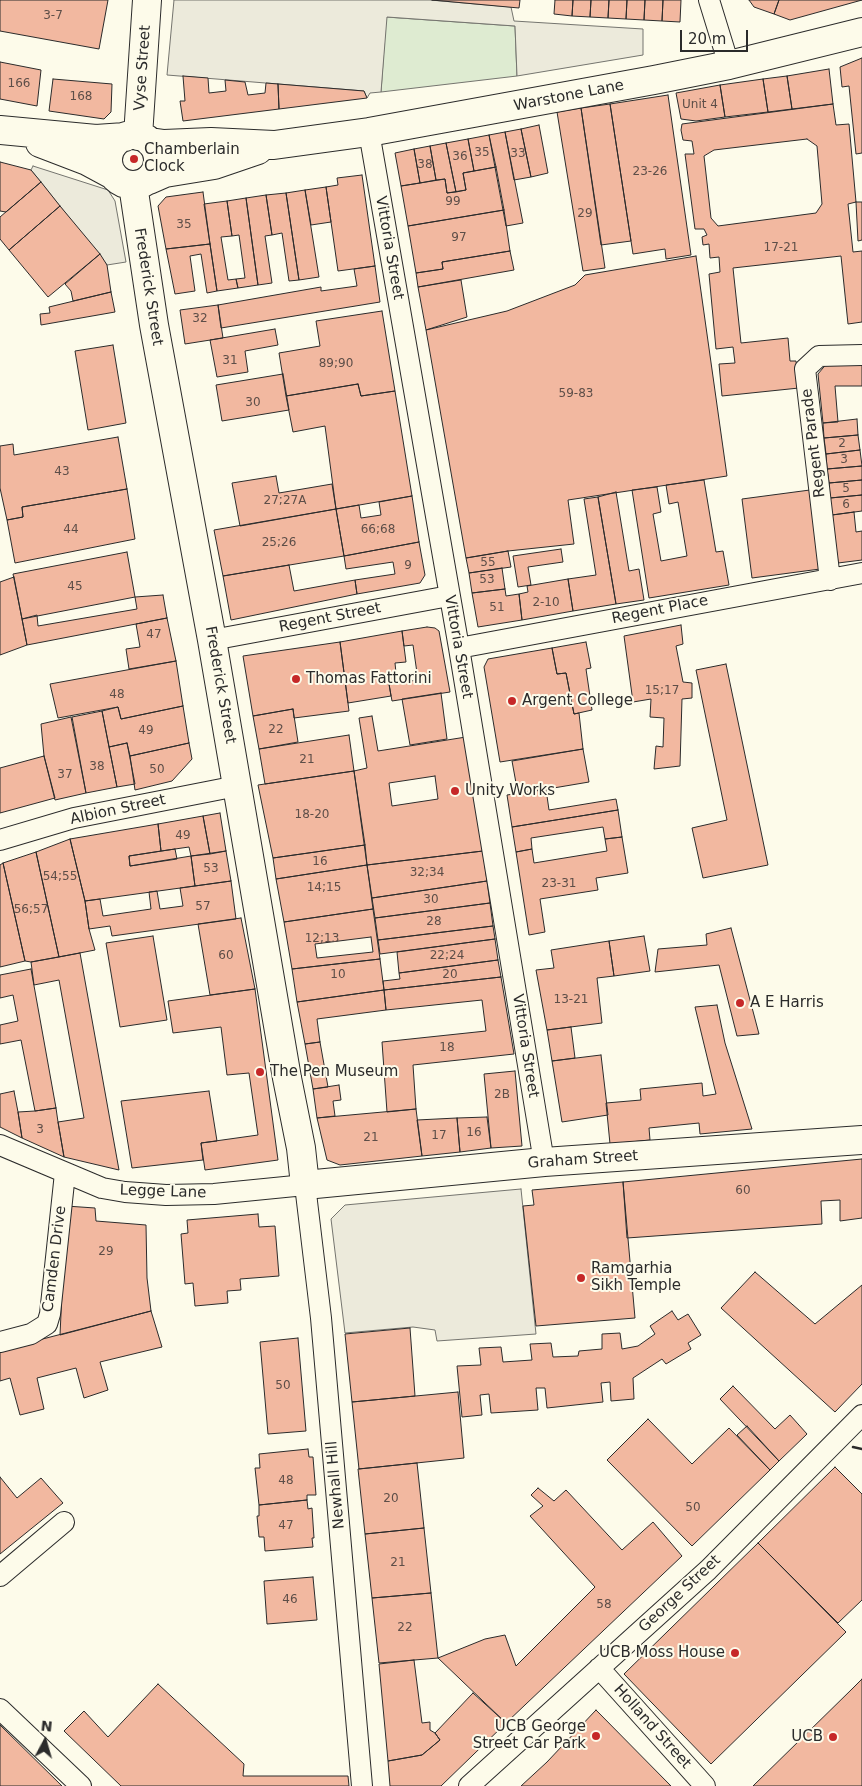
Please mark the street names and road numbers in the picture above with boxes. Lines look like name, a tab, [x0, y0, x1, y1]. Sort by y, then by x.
street label: Vyse Street	[131, 24, 155, 112]
street label: Warstone Lane	[512, 76, 626, 116]
street label: Vittoria Street	[371, 195, 407, 301]
street label: Frederick Street	[130, 227, 166, 347]
street label: Regent Parade	[798, 388, 830, 498]
street label: Regent Place	[610, 592, 710, 628]
street label: Vittoria Street	[440, 594, 476, 700]
street label: Regent Street	[278, 599, 382, 637]
street label: Frederick Street	[201, 625, 239, 745]
street label: Albion Street	[69, 791, 167, 829]
street label: Vittoria Street	[508, 993, 542, 1099]
street label: Graham Street	[527, 1147, 639, 1173]
street label: Legge Lane	[119, 1181, 207, 1203]
street label: Camden Drive	[40, 1205, 70, 1313]
street label: Newhall Hill	[323, 1440, 349, 1530]
street label: George Street	[635, 1552, 725, 1636]
street label: Holland Street	[609, 1681, 695, 1773]

